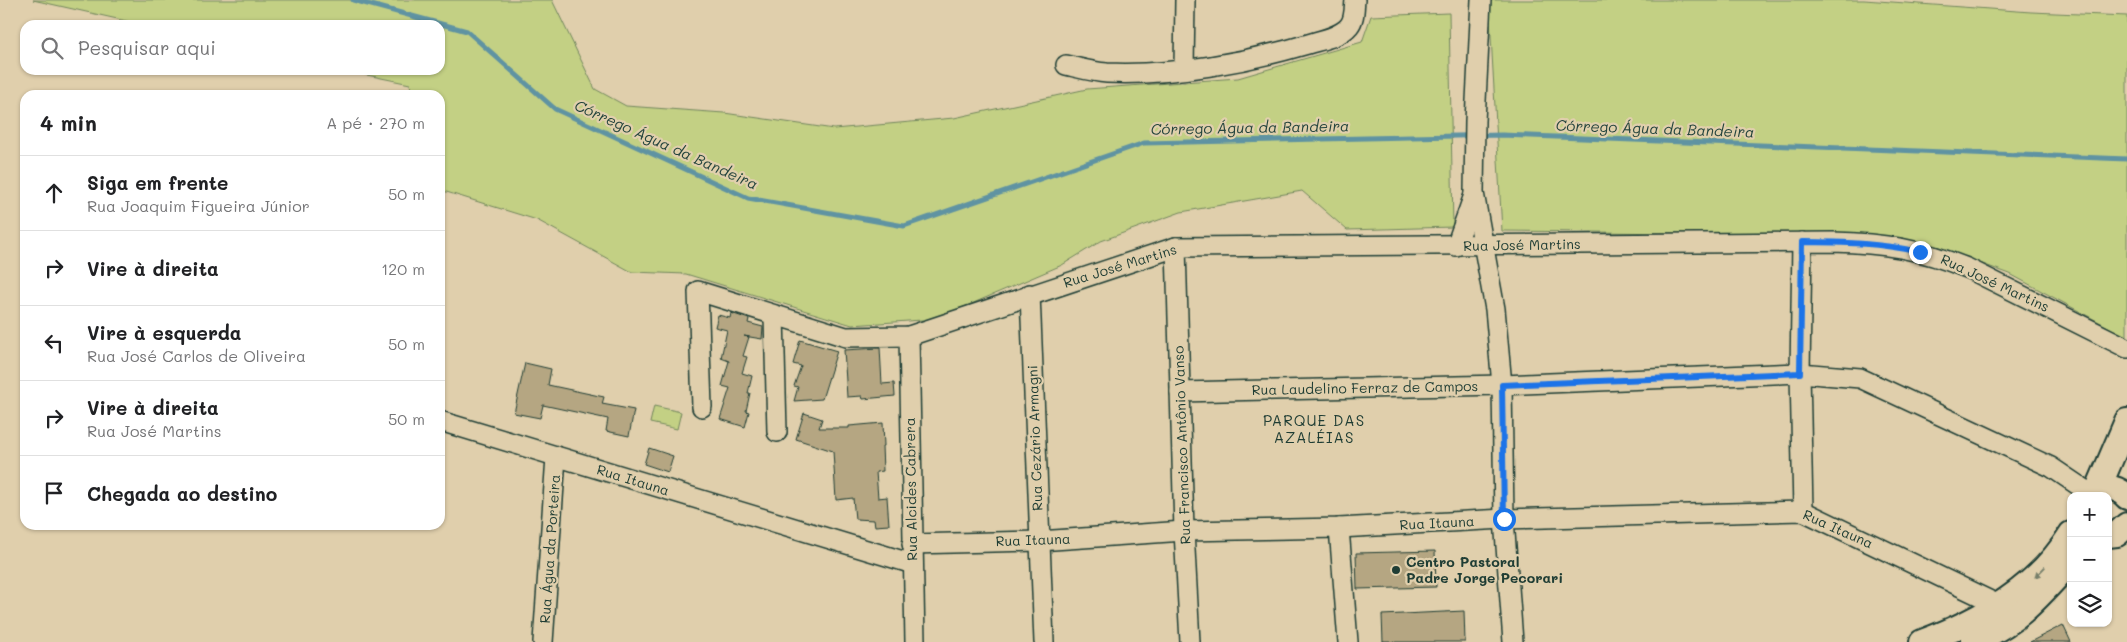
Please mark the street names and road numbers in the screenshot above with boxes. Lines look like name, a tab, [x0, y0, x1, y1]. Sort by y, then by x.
street label: Rua José Martins	[1463, 234, 1581, 255]
street label: Rua José Martins	[1061, 239, 1179, 292]
street label: Rua José Martins	[1938, 249, 2053, 316]
street label: Rua Francisco Antônio Vanso	[1169, 345, 1194, 545]
street label: Rua Cezário Armagni	[1022, 365, 1047, 511]
street label: Rua Laudelino Ferraz de Campos	[1252, 376, 1478, 399]
street label: Rua Alcides Cabrera	[900, 417, 921, 561]
street label: Rua Itauna	[595, 459, 672, 500]
street label: Rua Água da Porteira	[535, 474, 564, 624]
street label: Rua Itauna	[1800, 505, 1876, 552]
street label: Rua Itauna	[1399, 511, 1475, 534]
street label: Rua Itauna	[995, 529, 1071, 550]

